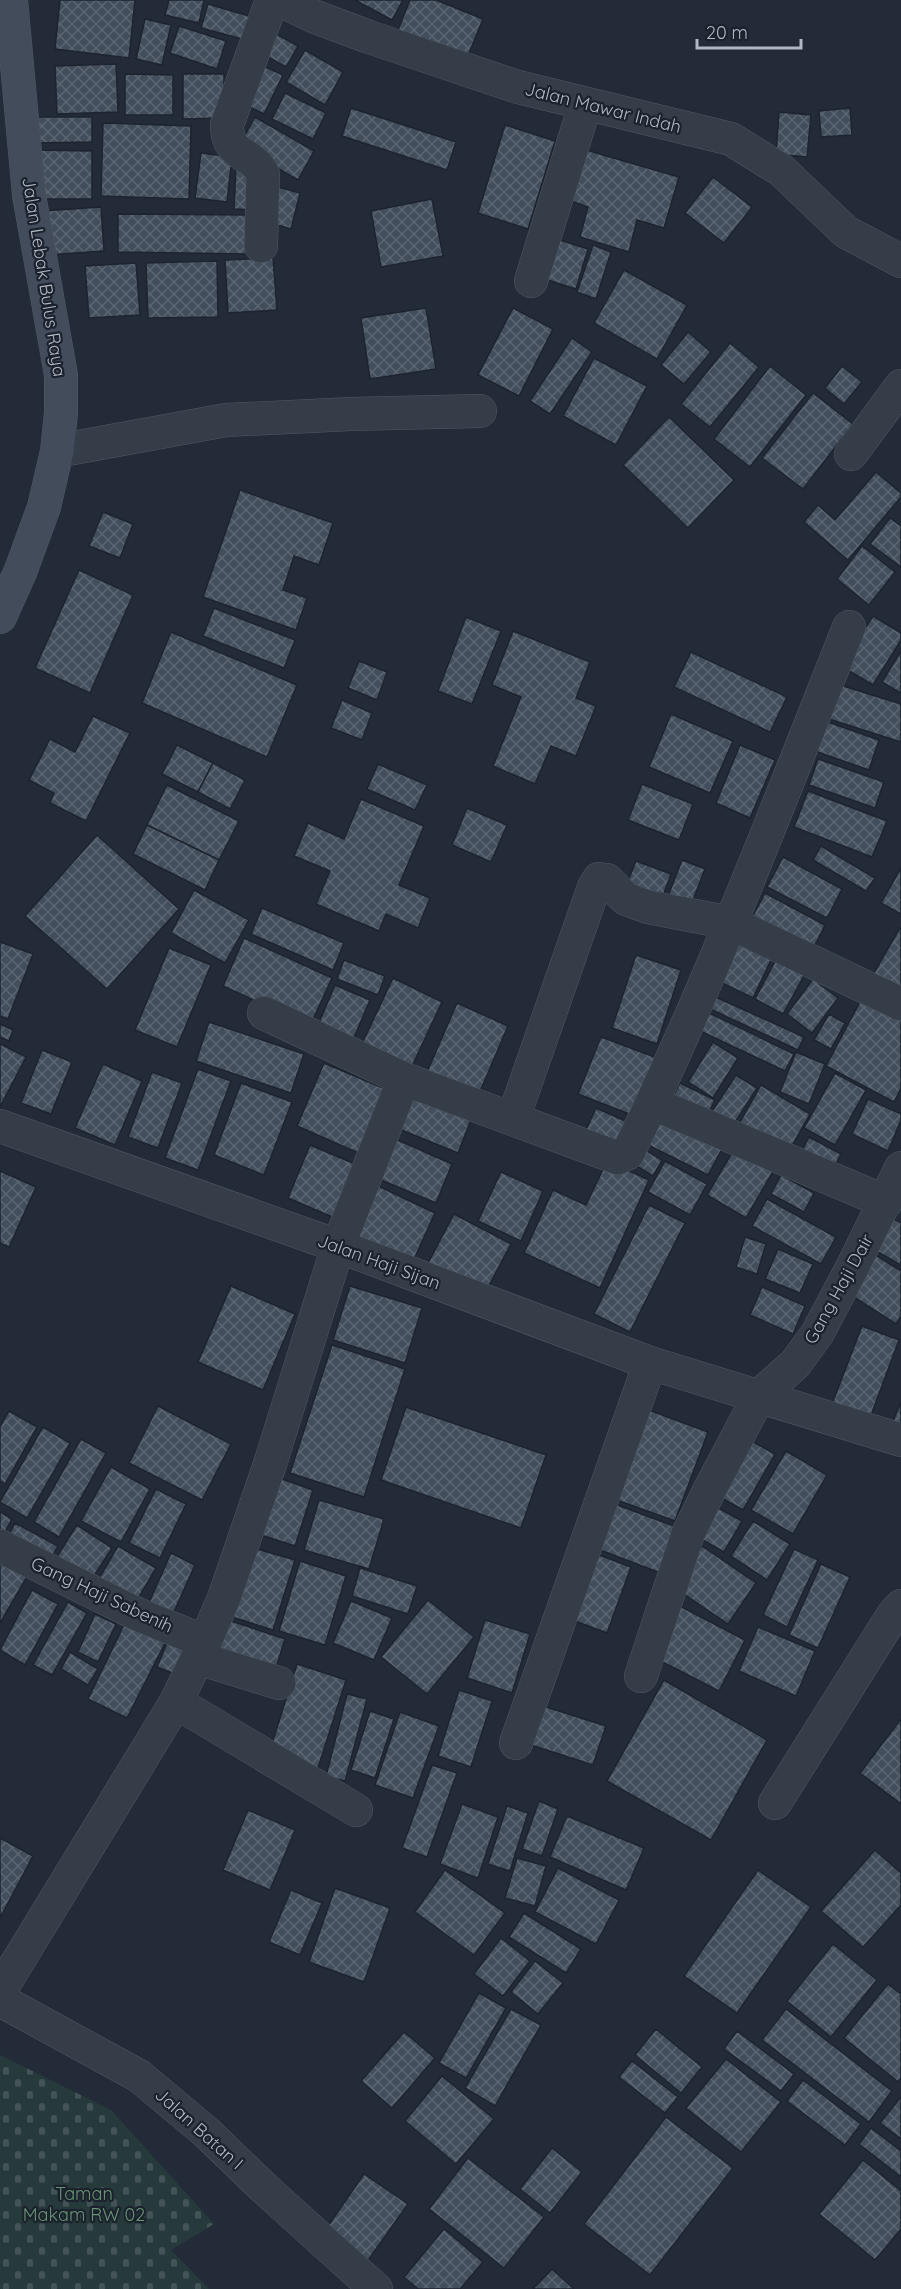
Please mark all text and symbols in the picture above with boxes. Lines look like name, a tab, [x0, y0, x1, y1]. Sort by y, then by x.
scale bar	[697, 12, 800, 50]
text: 20 m	[706, 21, 748, 44]
street label: Jalan Mawar Indah	[522, 77, 684, 138]
street label: Jalan Lebak Bulus Raya	[17, 176, 72, 378]
street label: Jalan Haji Sijan	[315, 1229, 444, 1294]
street label: Gang Haji Dair	[799, 1230, 878, 1348]
street label: Gang Haji Sabenih	[27, 1552, 177, 1638]
street label: Jalan Batan I	[150, 2083, 248, 2174]
park label: Taman Makam RW 02	[23, 2182, 145, 2226]

